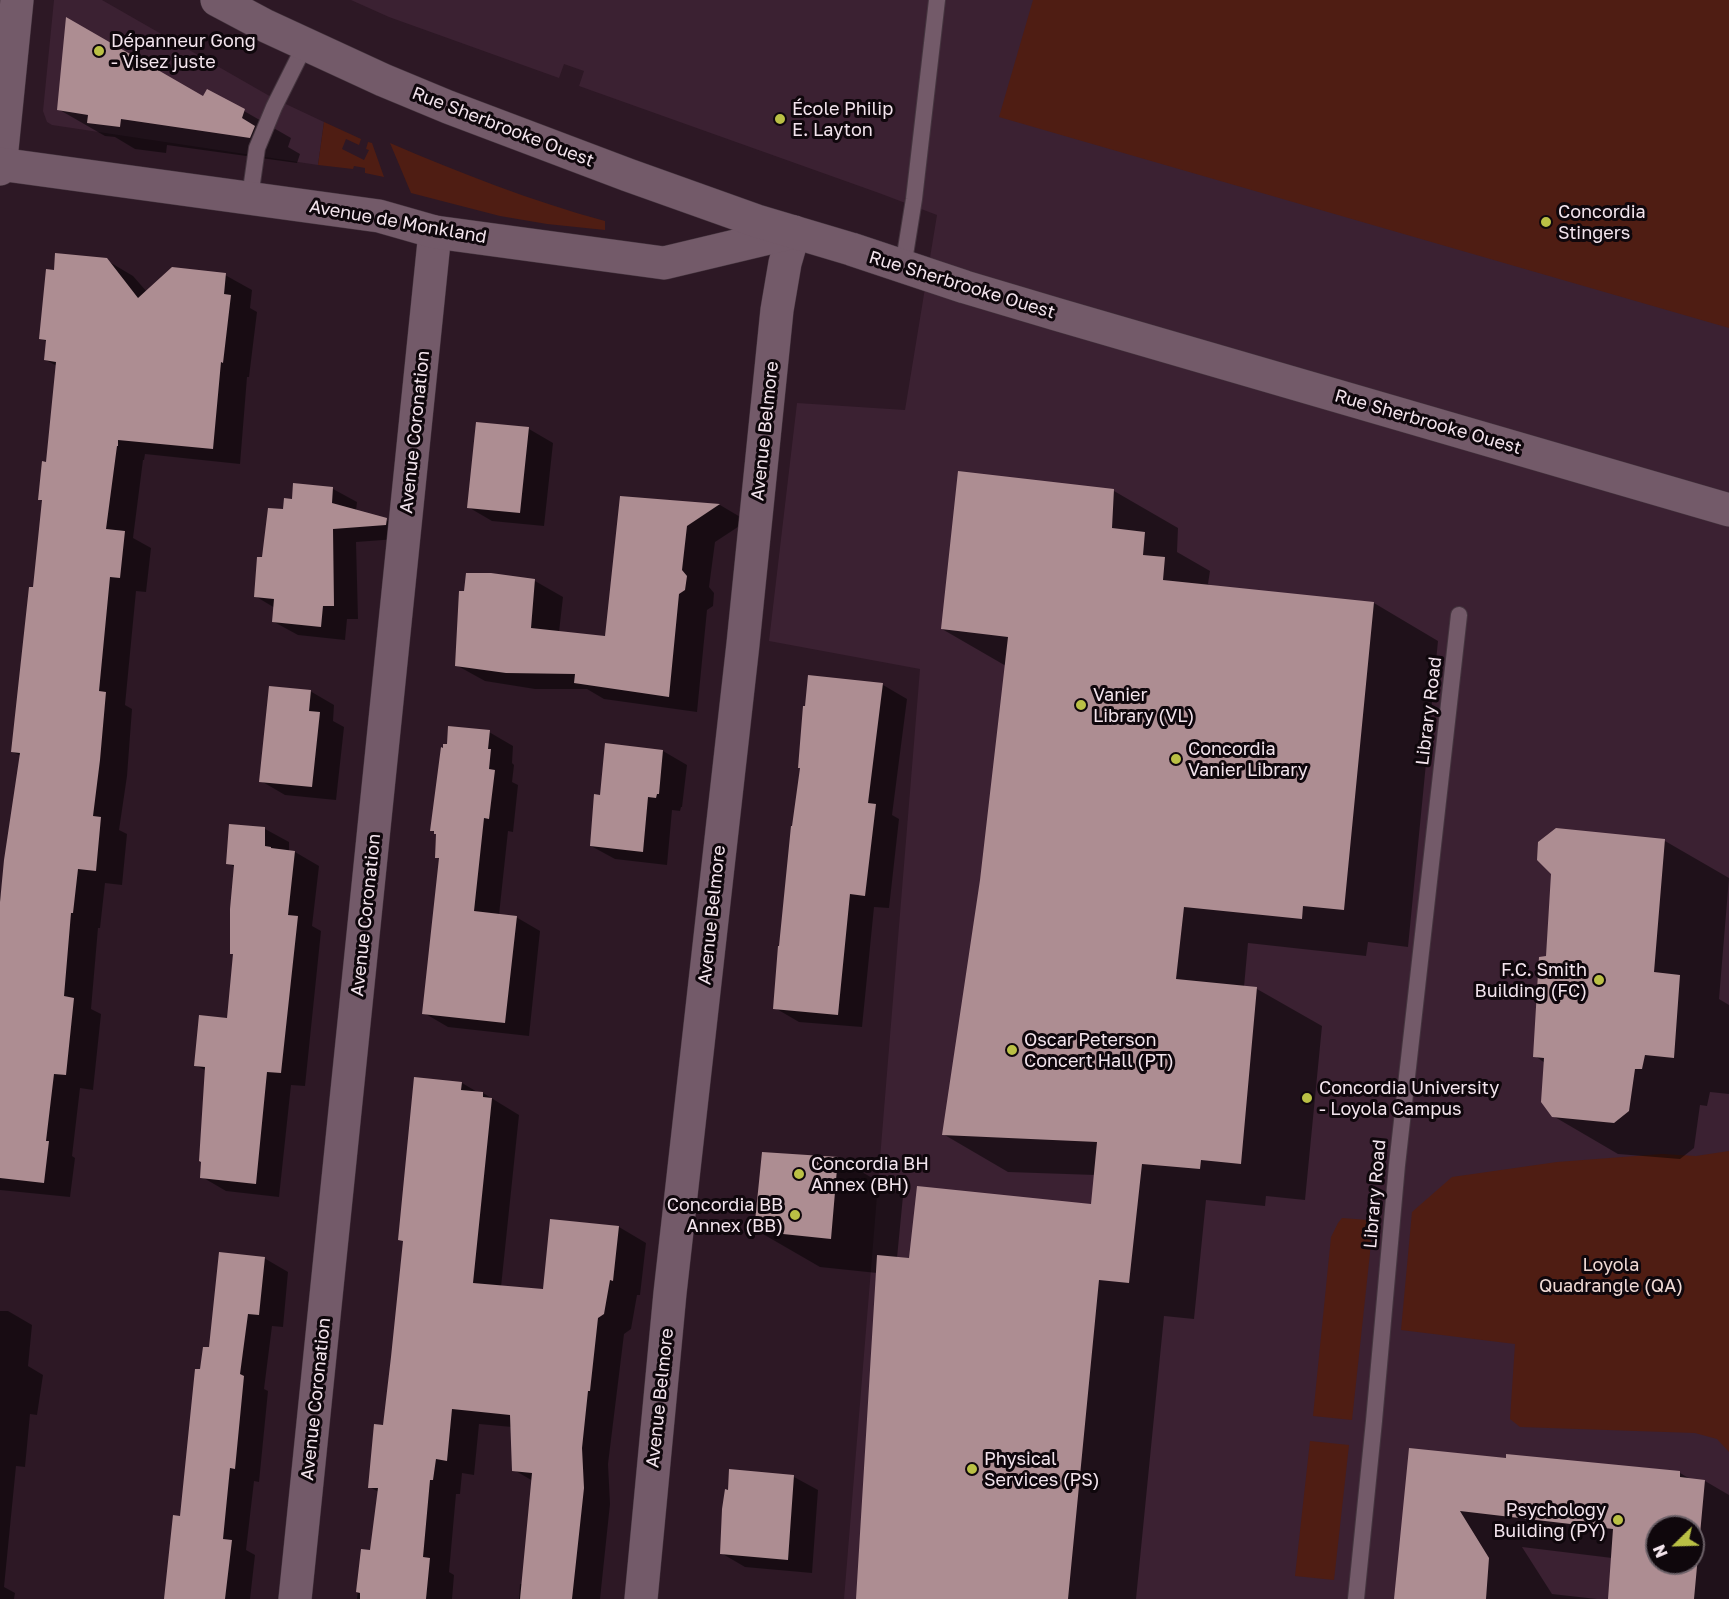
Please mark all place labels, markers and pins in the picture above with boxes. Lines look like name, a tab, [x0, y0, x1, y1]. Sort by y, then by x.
place label: Dépanneur Gong - Visez juste	[111, 30, 256, 72]
marker: Dépanneur Gong - Visez juste	[92, 44, 106, 58]
place label: École Philip E. Layton	[792, 98, 893, 140]
marker: École Philip E. Layton	[773, 112, 787, 126]
place label: Concordia Stingers	[1558, 201, 1646, 244]
marker: Concordia Stingers	[1539, 215, 1553, 229]
place label: Vanier Library (VL)	[1093, 684, 1194, 726]
marker: Vanier Library (VL)	[1074, 698, 1088, 712]
place label: Concordia Vanier Library	[1188, 738, 1308, 780]
marker: Concordia Vanier Library	[1169, 752, 1183, 766]
place label: F.C. Smith Building (FC)	[1475, 959, 1587, 1002]
marker: F.C. Smith Building (FC)	[1592, 973, 1606, 987]
place label: Oscar Peterson Concert Hall (PT)	[1024, 1029, 1174, 1072]
marker: Oscar Peterson Concert Hall (PT)	[1005, 1043, 1019, 1057]
place label: Concordia University - Loyola Campus	[1319, 1077, 1499, 1120]
marker: Concordia University - Loyola Campus	[1300, 1091, 1314, 1105]
place label: Concordia BH Annex (BH)	[811, 1153, 929, 1196]
marker: Concordia BH Annex (BH)	[792, 1167, 806, 1181]
place label: Concordia BB Annex (BB)	[667, 1194, 783, 1236]
marker: Concordia BB Annex (BB)	[788, 1208, 802, 1222]
place label: Physical Services (PS)	[984, 1448, 1100, 1490]
marker: Physical Services (PS)	[965, 1462, 979, 1476]
place label: Psychology Building (PY)	[1493, 1499, 1606, 1541]
marker: Psychology Building (PY)	[1611, 1513, 1625, 1527]

